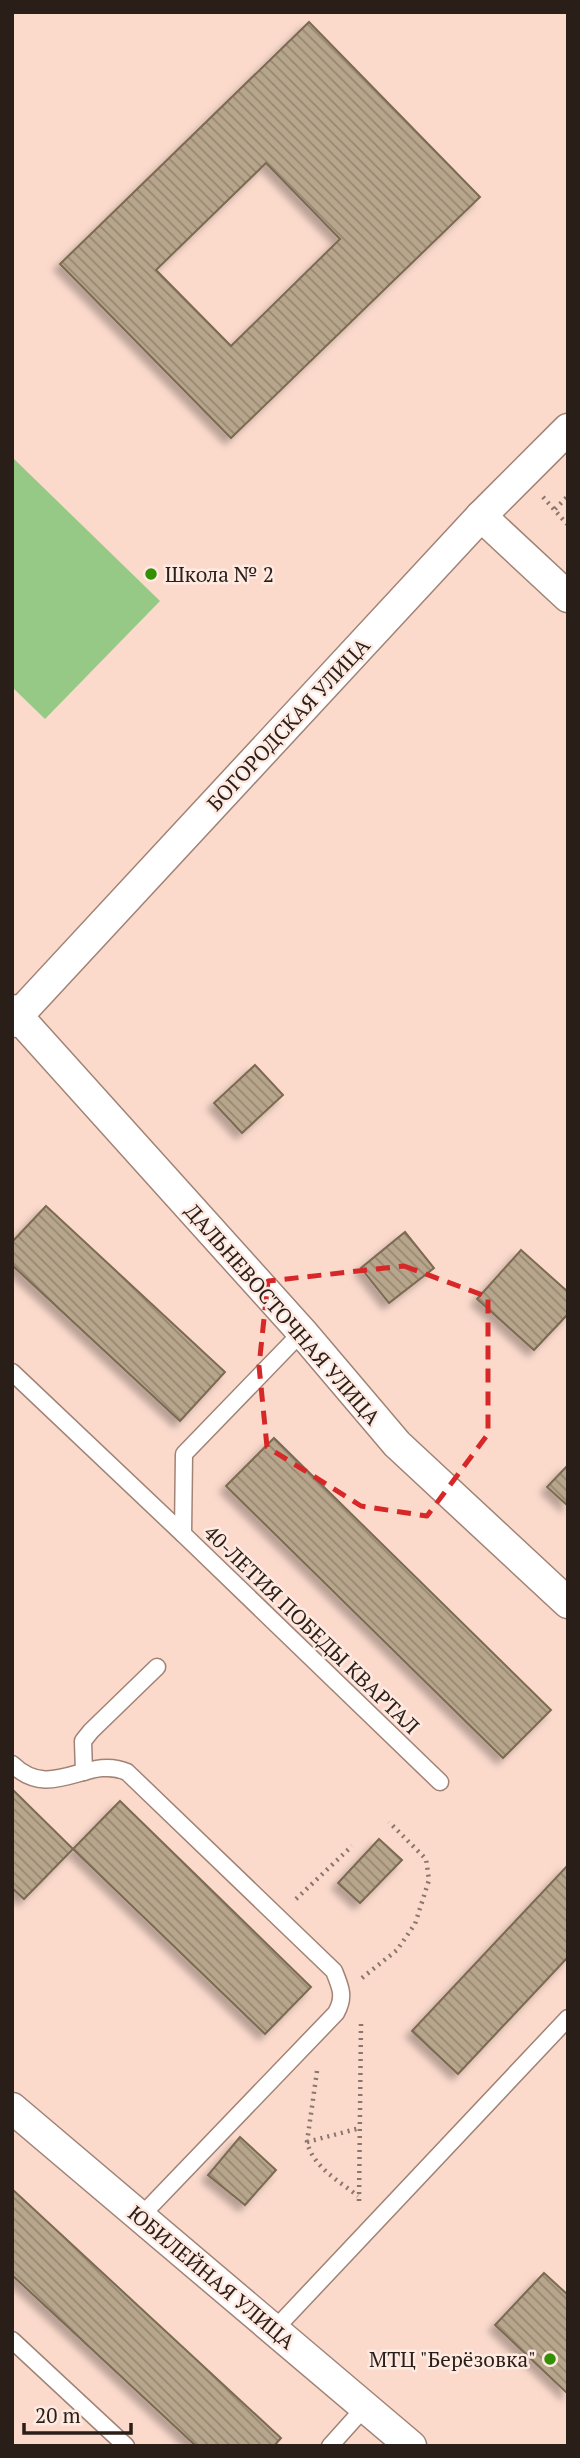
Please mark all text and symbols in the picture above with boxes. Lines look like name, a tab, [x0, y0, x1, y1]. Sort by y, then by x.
place label: Школа № 2	[165, 560, 274, 588]
marker: Школа № 2	[143, 566, 159, 582]
street label: БОГОРОДСКАЯ УЛИЦА	[200, 631, 376, 817]
street label: ДАЛЬНЕВОСТОЧНАЯ УЛИЦА	[179, 1197, 387, 1431]
street label: 40-ЛЕТИЯ ПОБЕДЫ КВАРТАЛ	[198, 1518, 426, 1740]
street label: ЮБИЛЕЙНАЯ УЛИЦА	[123, 2199, 302, 2356]
place label: МТЦ "Берёзовка"	[369, 2345, 536, 2373]
marker: МТЦ "Берёзовка"	[542, 2351, 558, 2367]
scale bar	[24, 2392, 131, 2436]
text: 20 m	[35, 2401, 81, 2429]

